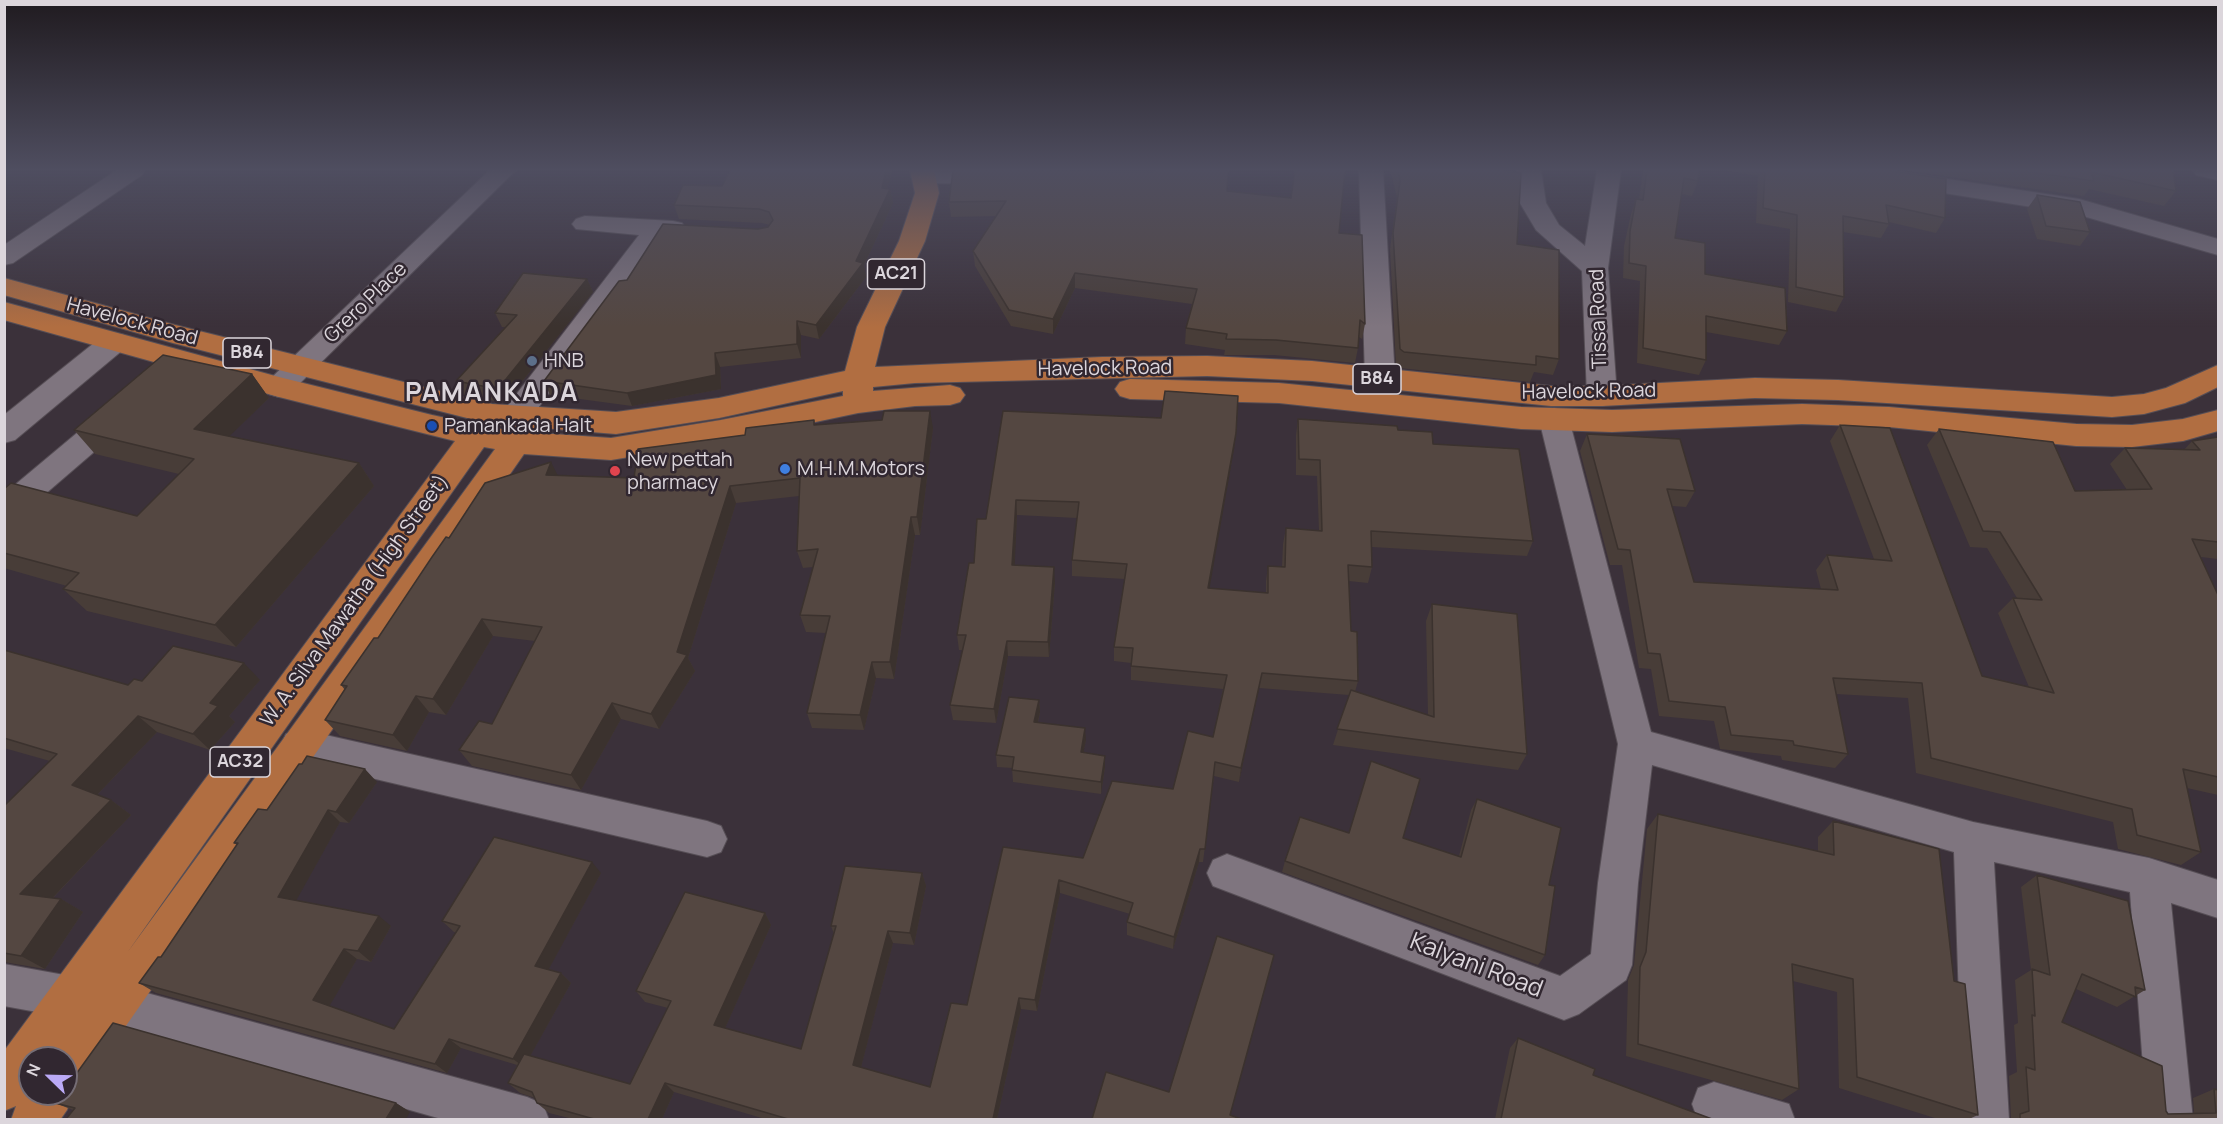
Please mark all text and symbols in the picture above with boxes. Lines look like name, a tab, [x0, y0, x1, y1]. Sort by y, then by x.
street label: Grero Place	[320, 258, 412, 348]
road number: AC21	[868, 259, 924, 289]
street label: Tissa Road	[1585, 269, 1613, 369]
street label: Havelock Road	[64, 293, 200, 351]
road number: B84	[223, 338, 271, 368]
place label: HNB	[544, 349, 584, 373]
marker: HNB	[525, 354, 539, 368]
street label: Havelock Road	[1037, 356, 1173, 382]
road number: B84	[1353, 364, 1401, 394]
district label: PAMANKADA	[405, 378, 579, 410]
street label: Havelock Road	[1521, 379, 1657, 405]
place label: Pamankada Halt	[444, 414, 592, 438]
marker: Pamankada Halt	[425, 419, 439, 433]
place label: New pettah pharmacy	[627, 448, 733, 495]
place label: M.H.M.Motors	[797, 457, 925, 481]
marker: M.H.M.Motors	[778, 462, 792, 476]
marker: New pettah pharmacy	[608, 464, 622, 478]
street label: W. A. Silva Mawatha (High Street)	[256, 471, 454, 731]
road number: AC32	[210, 747, 270, 777]
street label: Kalyani Road	[1405, 927, 1547, 1005]
north arrow	[18, 1046, 78, 1106]
text: N	[21, 1060, 46, 1079]

